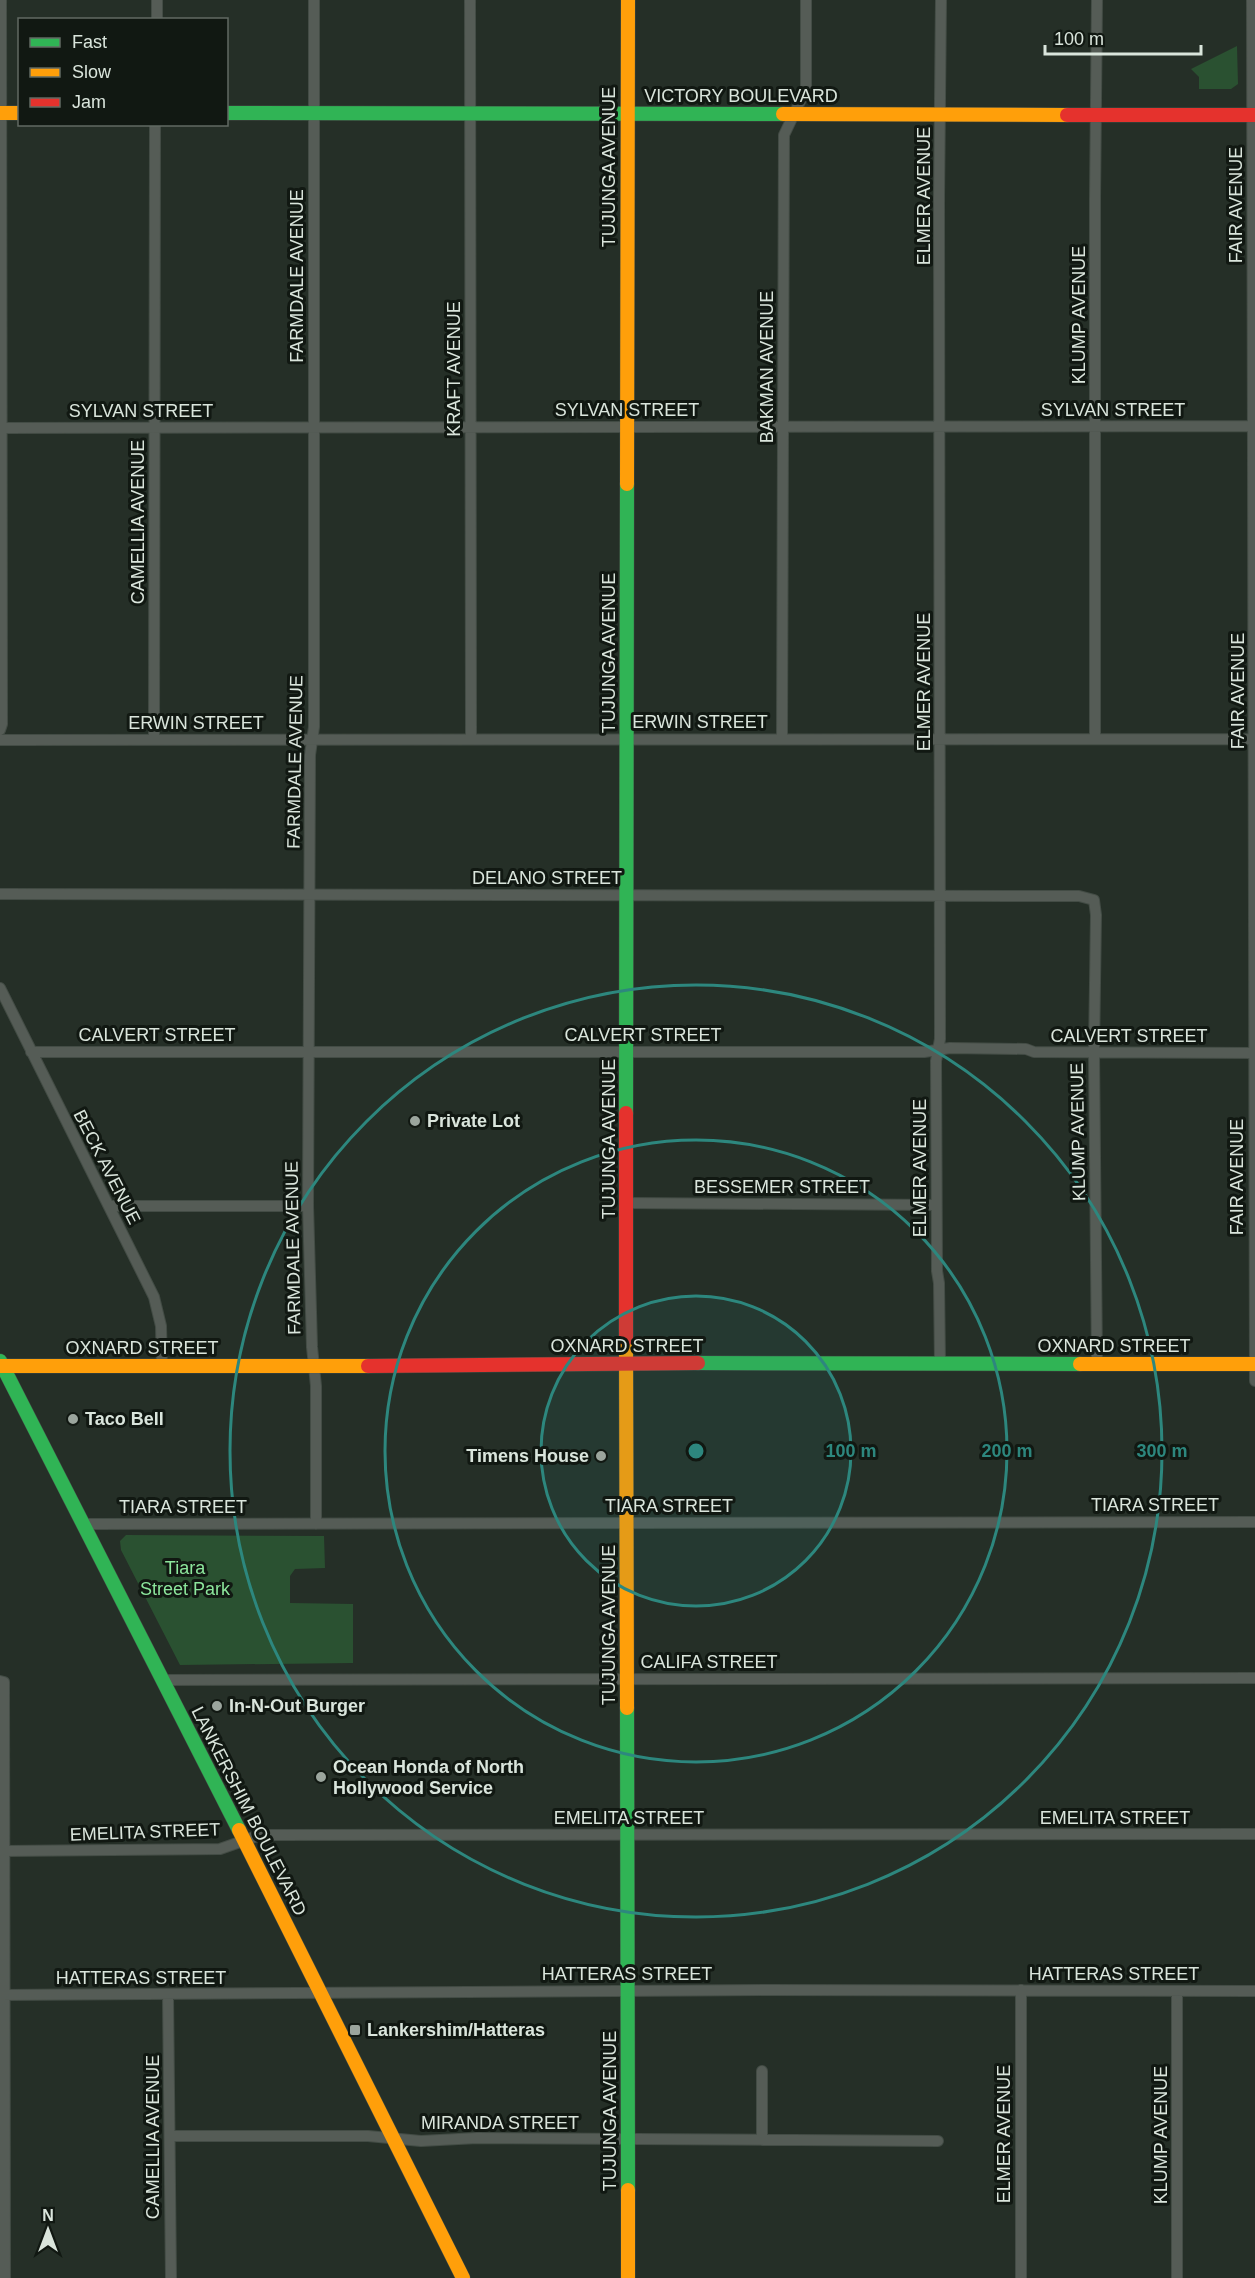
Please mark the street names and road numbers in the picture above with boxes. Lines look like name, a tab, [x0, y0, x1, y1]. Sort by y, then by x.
street label: VICTORY BOULEVARD	[644, 86, 838, 106]
street label: TUJUNGA AVENUE	[599, 87, 619, 247]
street label: ELMER AVENUE	[914, 127, 934, 265]
street label: FAIR AVENUE	[1226, 147, 1246, 263]
street label: FARMDALE AVENUE	[287, 189, 307, 363]
street label: KLUMP AVENUE	[1069, 246, 1089, 384]
street label: BAKMAN AVENUE	[757, 291, 777, 443]
street label: KRAFT AVENUE	[444, 301, 464, 437]
street label: SYLVAN STREET	[555, 400, 699, 420]
street label: SYLVAN STREET	[1041, 400, 1185, 420]
street label: SYLVAN STREET	[69, 401, 213, 421]
street label: CAMELLIA AVENUE	[128, 440, 148, 604]
street label: TUJUNGA AVENUE	[599, 573, 619, 733]
street label: ELMER AVENUE	[914, 613, 934, 751]
street label: FAIR AVENUE	[1228, 633, 1248, 749]
street label: FARMDALE AVENUE	[283, 675, 307, 849]
street label: ERWIN STREET	[632, 712, 768, 732]
street label: ERWIN STREET	[128, 713, 264, 733]
street label: DELANO STREET	[472, 868, 622, 888]
street label: CALVERT STREET	[78, 1025, 236, 1045]
street label: CALVERT STREET	[564, 1025, 722, 1045]
street label: CALVERT STREET	[1050, 1026, 1208, 1046]
street label: TUJUNGA AVENUE	[599, 1059, 619, 1219]
street label: KLUMP AVENUE	[1067, 1063, 1089, 1201]
street label: ELMER AVENUE	[910, 1099, 930, 1237]
street label: BECK AVENUE	[70, 1106, 144, 1228]
street label: FAIR AVENUE	[1227, 1119, 1247, 1235]
street label: FARMDALE AVENUE	[281, 1161, 305, 1335]
street label: BESSEMER STREET	[694, 1177, 870, 1197]
street label: OXNARD STREET	[550, 1336, 704, 1356]
street label: OXNARD STREET	[1037, 1336, 1191, 1356]
street label: OXNARD STREET	[65, 1338, 219, 1358]
street label: TIARA STREET	[1091, 1495, 1219, 1515]
street label: TIARA STREET	[605, 1496, 733, 1516]
street label: TIARA STREET	[119, 1497, 247, 1517]
street label: TUJUNGA AVENUE	[599, 1545, 619, 1705]
street label: CALIFA STREET	[640, 1652, 778, 1672]
street label: LANKERSHIM BOULEVARD	[187, 1703, 311, 1919]
street label: EMELITA STREET	[554, 1808, 704, 1828]
street label: EMELITA STREET	[1040, 1808, 1190, 1828]
street label: EMELITA STREET	[69, 1819, 221, 1845]
street label: HATTERAS STREET	[542, 1964, 712, 1984]
street label: HATTERAS STREET	[1029, 1964, 1199, 1984]
street label: HATTERAS STREET	[56, 1968, 226, 1988]
street label: TUJUNGA AVENUE	[600, 2031, 620, 2191]
street label: CAMELLIA AVENUE	[143, 2055, 163, 2219]
street label: ELMER AVENUE	[994, 2065, 1014, 2203]
street label: KLUMP AVENUE	[1151, 2066, 1171, 2204]
street label: MIRANDA STREET	[421, 2113, 579, 2133]

